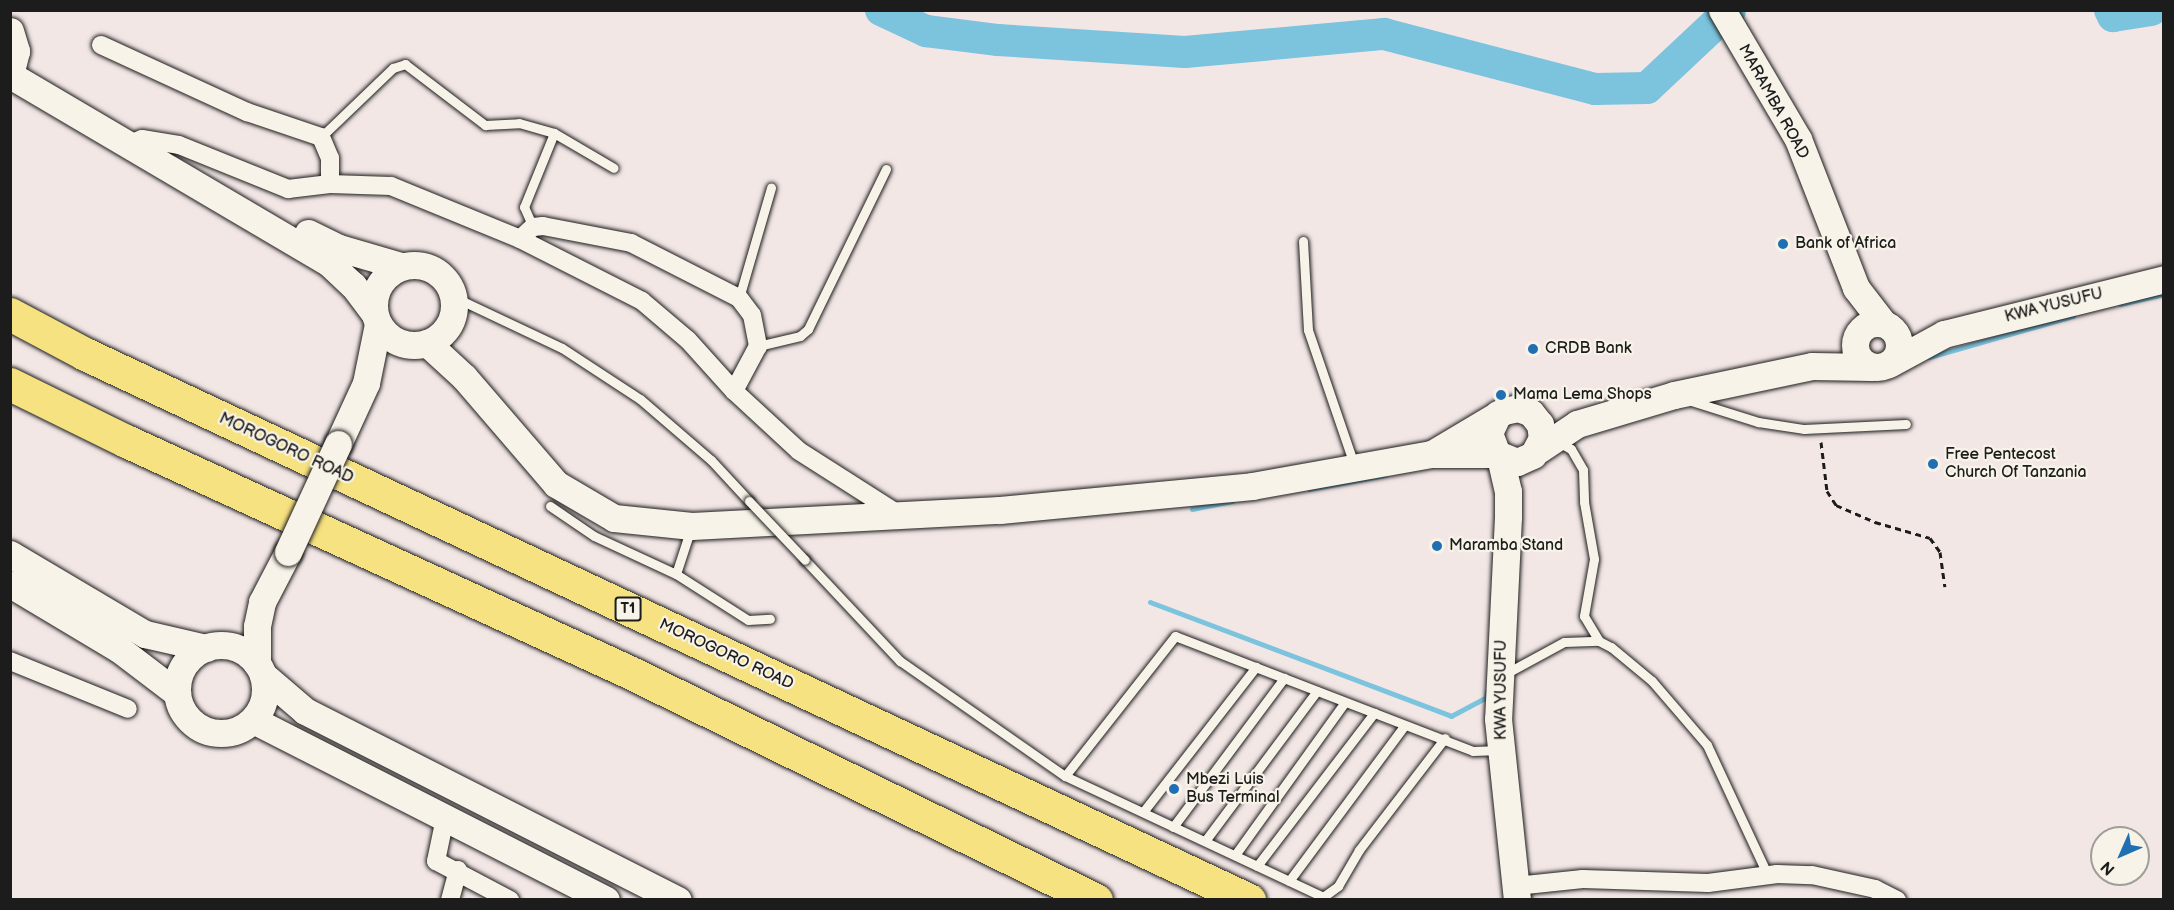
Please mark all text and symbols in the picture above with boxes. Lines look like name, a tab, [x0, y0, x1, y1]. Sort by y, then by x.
street label: MARAMBA ROAD	[1734, 41, 1812, 163]
place label: Bank of Africa	[1795, 234, 1896, 254]
marker: Bank of Africa	[1776, 237, 1790, 251]
street label: KWA YUSUFU	[2002, 284, 2106, 328]
place label: CRDB Bank	[1545, 339, 1632, 359]
marker: CRDB Bank	[1526, 342, 1540, 356]
place label: Mama Lema Shops	[1513, 385, 1652, 405]
marker: Mama Lema Shops	[1494, 388, 1508, 402]
street label: MOROGORO ROAD	[216, 409, 356, 489]
place label: Free Pentecost Church Of Tanzania	[1945, 445, 2087, 483]
marker: Free Pentecost Church Of Tanzania	[1926, 457, 1940, 471]
place label: Maramba Stand	[1449, 536, 1563, 556]
marker: Maramba Stand	[1430, 539, 1444, 553]
road number: T1	[614, 597, 642, 621]
street label: MOROGORO ROAD	[656, 615, 796, 695]
street label: KWA YUSUFU	[1492, 639, 1512, 741]
place label: Mbezi Luis Bus Terminal	[1186, 770, 1280, 808]
marker: Mbezi Luis Bus Terminal	[1167, 782, 1181, 796]
north arrow	[2090, 826, 2150, 886]
text: N	[2097, 857, 2119, 879]

